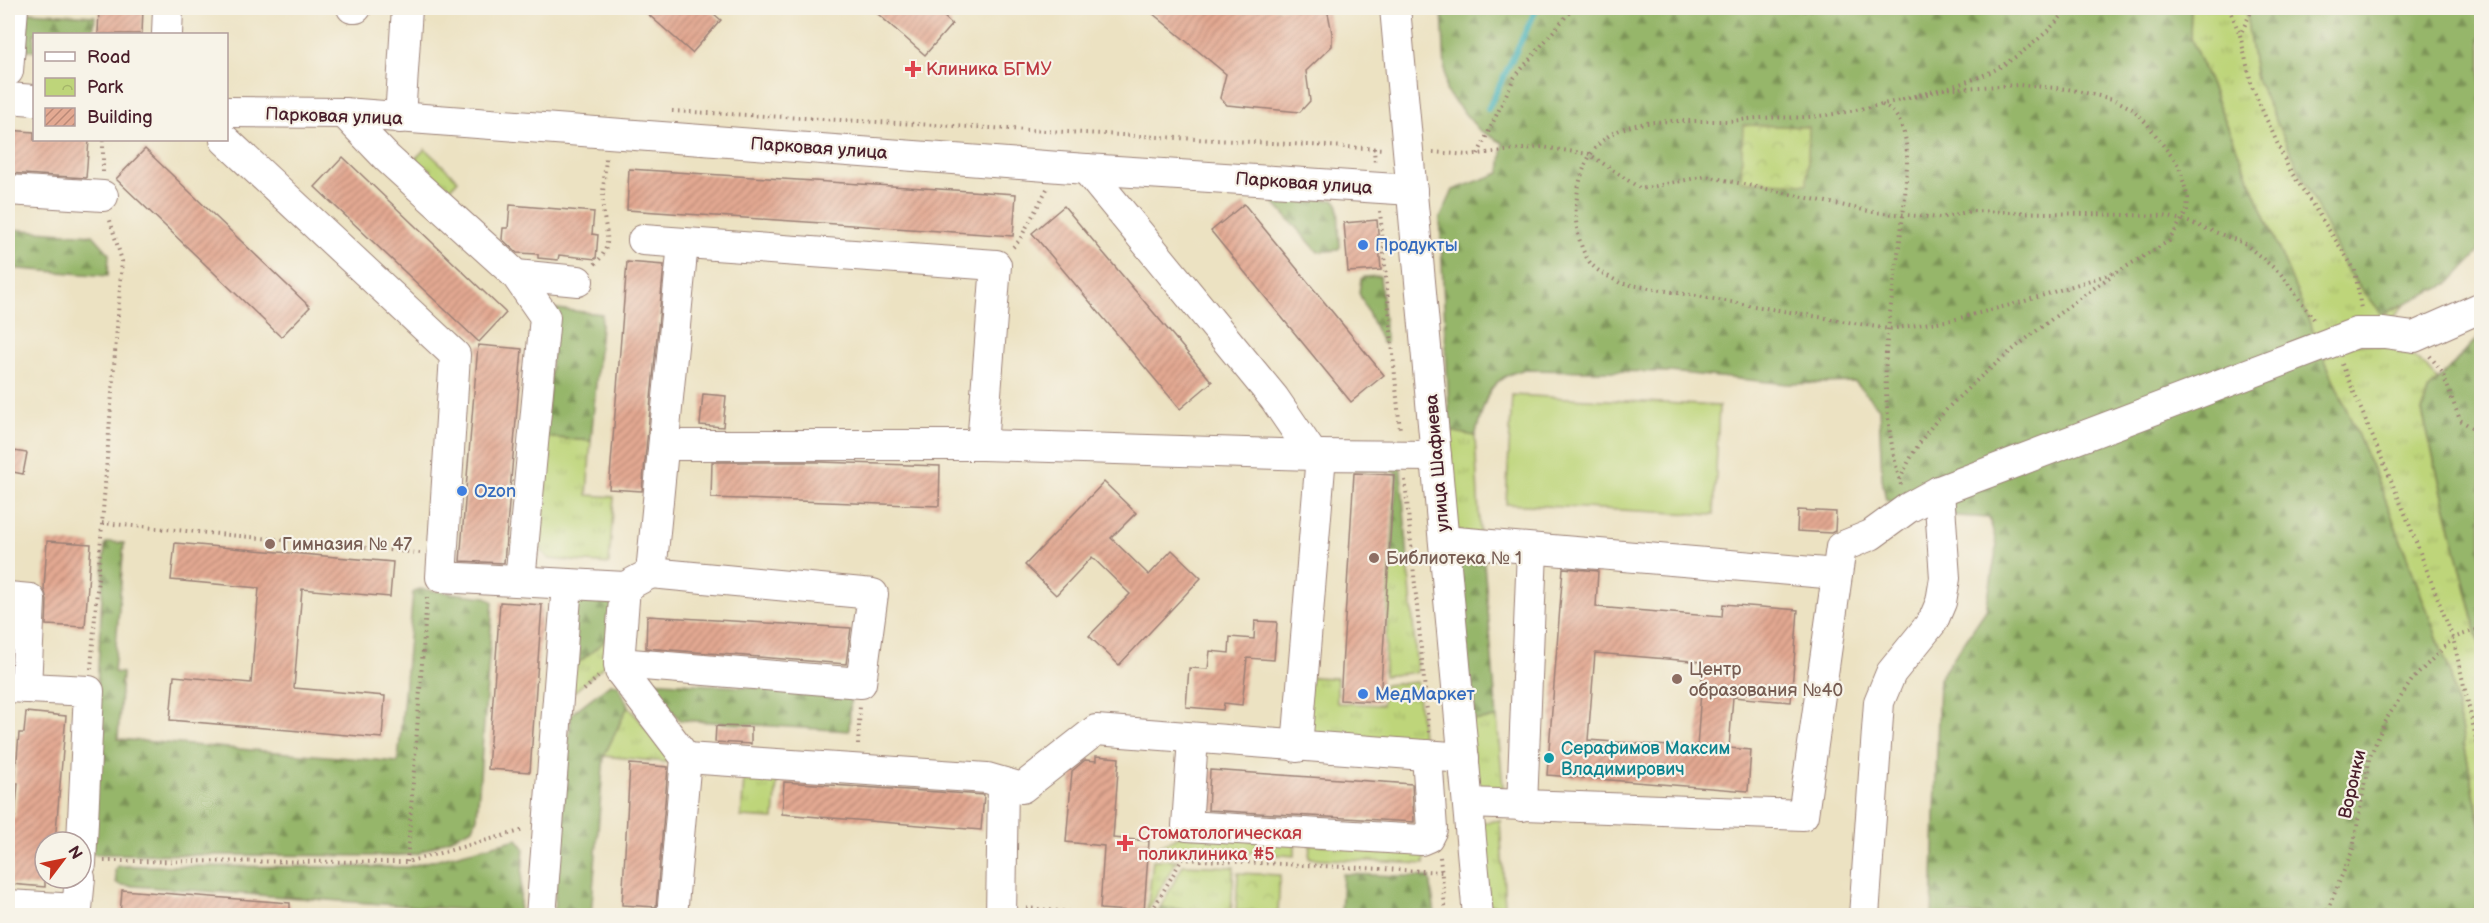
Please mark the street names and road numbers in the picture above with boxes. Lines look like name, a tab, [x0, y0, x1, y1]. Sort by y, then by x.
street label: Парковая улица	[265, 104, 403, 129]
street label: Парковая улица	[750, 133, 889, 164]
street label: Парковая улица	[1235, 168, 1374, 199]
street label: улица Шафиева	[1421, 393, 1454, 533]
street label: Воронки	[2334, 748, 2371, 821]

